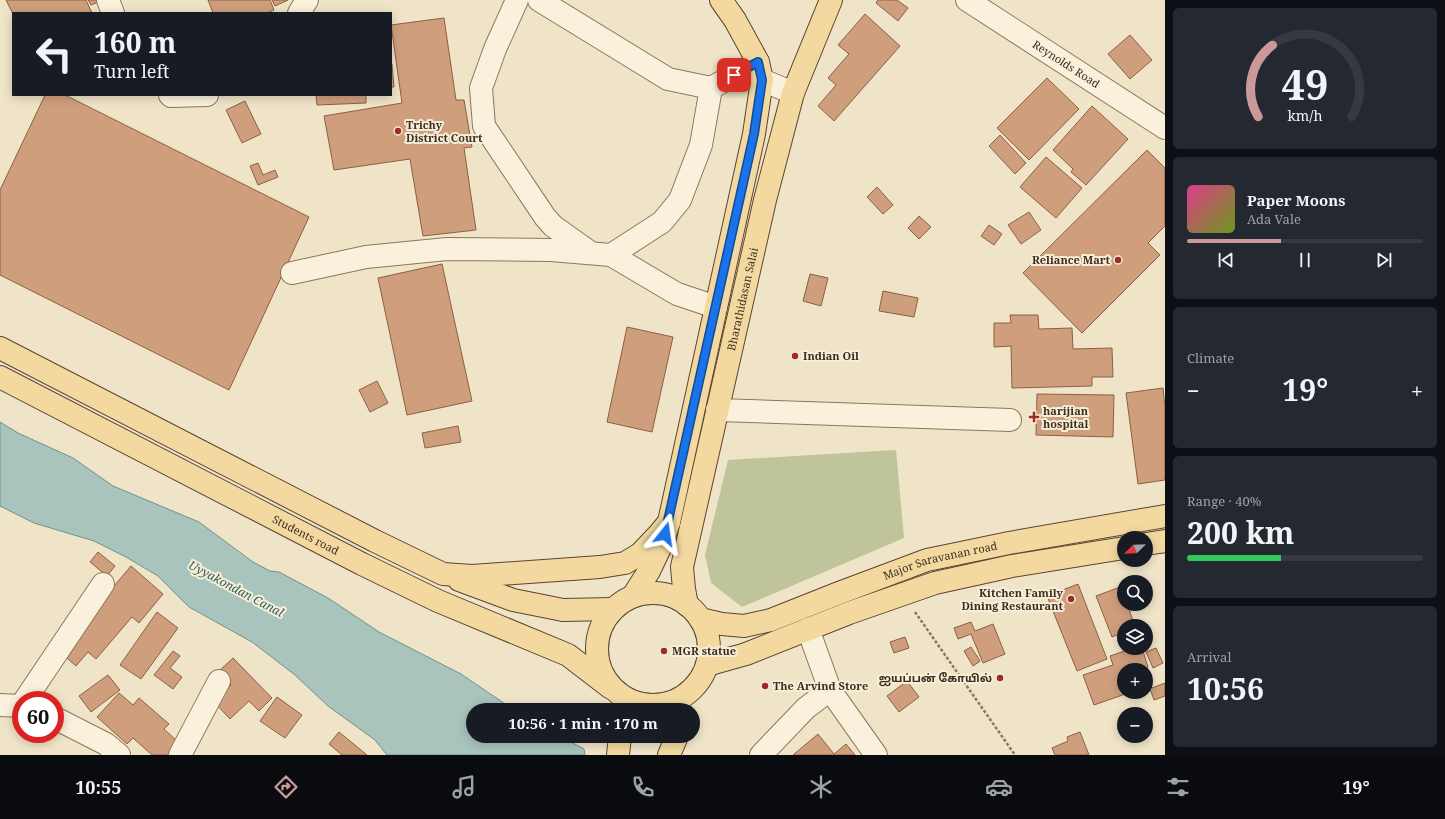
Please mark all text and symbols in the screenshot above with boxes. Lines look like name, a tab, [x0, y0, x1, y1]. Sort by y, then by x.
text: 160 m	[94, 23, 176, 61]
icon: left	[28, 28, 80, 80]
street label: Reynolds Road	[1030, 36, 1103, 91]
text: 49	[1281, 56, 1329, 112]
pin	[717, 58, 751, 92]
text: Turn left	[94, 59, 169, 83]
icon: arrive	[723, 64, 745, 86]
text: km/h	[1287, 105, 1323, 124]
place label: Trichy District Court	[406, 117, 483, 145]
marker: Trichy District Court	[393, 126, 403, 136]
text: Paper Moons	[1247, 190, 1346, 210]
text: Ada Vale	[1247, 210, 1301, 228]
street label: Bharathidasan Salai	[723, 245, 761, 352]
icon: previous	[1215, 249, 1237, 271]
icon: pause	[1294, 249, 1316, 271]
icon: next	[1373, 249, 1395, 271]
place label: Reliance Mart	[1032, 252, 1111, 267]
marker: Reliance Mart	[1113, 255, 1123, 265]
place label: Indian Oil	[803, 348, 859, 363]
text: Climate	[1187, 349, 1234, 367]
marker: Indian Oil	[790, 351, 800, 361]
text: 19°	[1282, 369, 1328, 410]
text: −	[1187, 375, 1200, 405]
text: +	[1411, 375, 1423, 405]
place label: harijian hospital	[1043, 403, 1089, 431]
marker: harijian hospital	[1028, 411, 1040, 423]
text: Range · 40%	[1187, 492, 1261, 510]
street label: Students road	[270, 511, 342, 558]
text: 200 km	[1187, 512, 1294, 553]
position arrow	[644, 513, 686, 555]
north arrow	[1117, 531, 1153, 567]
map controls	[1117, 531, 1153, 743]
street label: Major Saravanan road	[881, 538, 999, 583]
water label: Uyyakondan Canal	[186, 556, 287, 621]
button: search	[1117, 575, 1153, 611]
place label: Kitchen Family Dining Restaurant	[961, 585, 1064, 613]
marker: Kitchen Family Dining Restaurant	[1066, 594, 1076, 604]
button: layers	[1117, 619, 1153, 655]
place label: MGR statue	[672, 643, 736, 658]
marker: MGR statue	[659, 646, 669, 656]
text: Arrival	[1187, 648, 1231, 666]
button: +	[1117, 663, 1153, 699]
text: 10:56	[1187, 668, 1264, 709]
place label: ஐயப்பன் கோயில்	[879, 670, 992, 687]
marker: ஐயப்பன் கோயில்	[995, 673, 1005, 683]
place label: The Arvind Store	[773, 678, 868, 693]
marker: The Arvind Store	[760, 681, 770, 691]
speed limit sign: 60	[12, 691, 64, 743]
button: −	[1117, 707, 1153, 743]
text: 10:56 · 1 min · 170 m	[508, 713, 658, 733]
icon: directions	[272, 773, 300, 801]
icon: music	[450, 773, 478, 801]
icon: phone	[629, 773, 657, 801]
icon: climate	[807, 773, 835, 801]
icon: car	[985, 773, 1013, 801]
icon: filters	[1164, 773, 1192, 801]
text: 10:55	[75, 775, 121, 799]
text: 19°	[1342, 775, 1370, 799]

